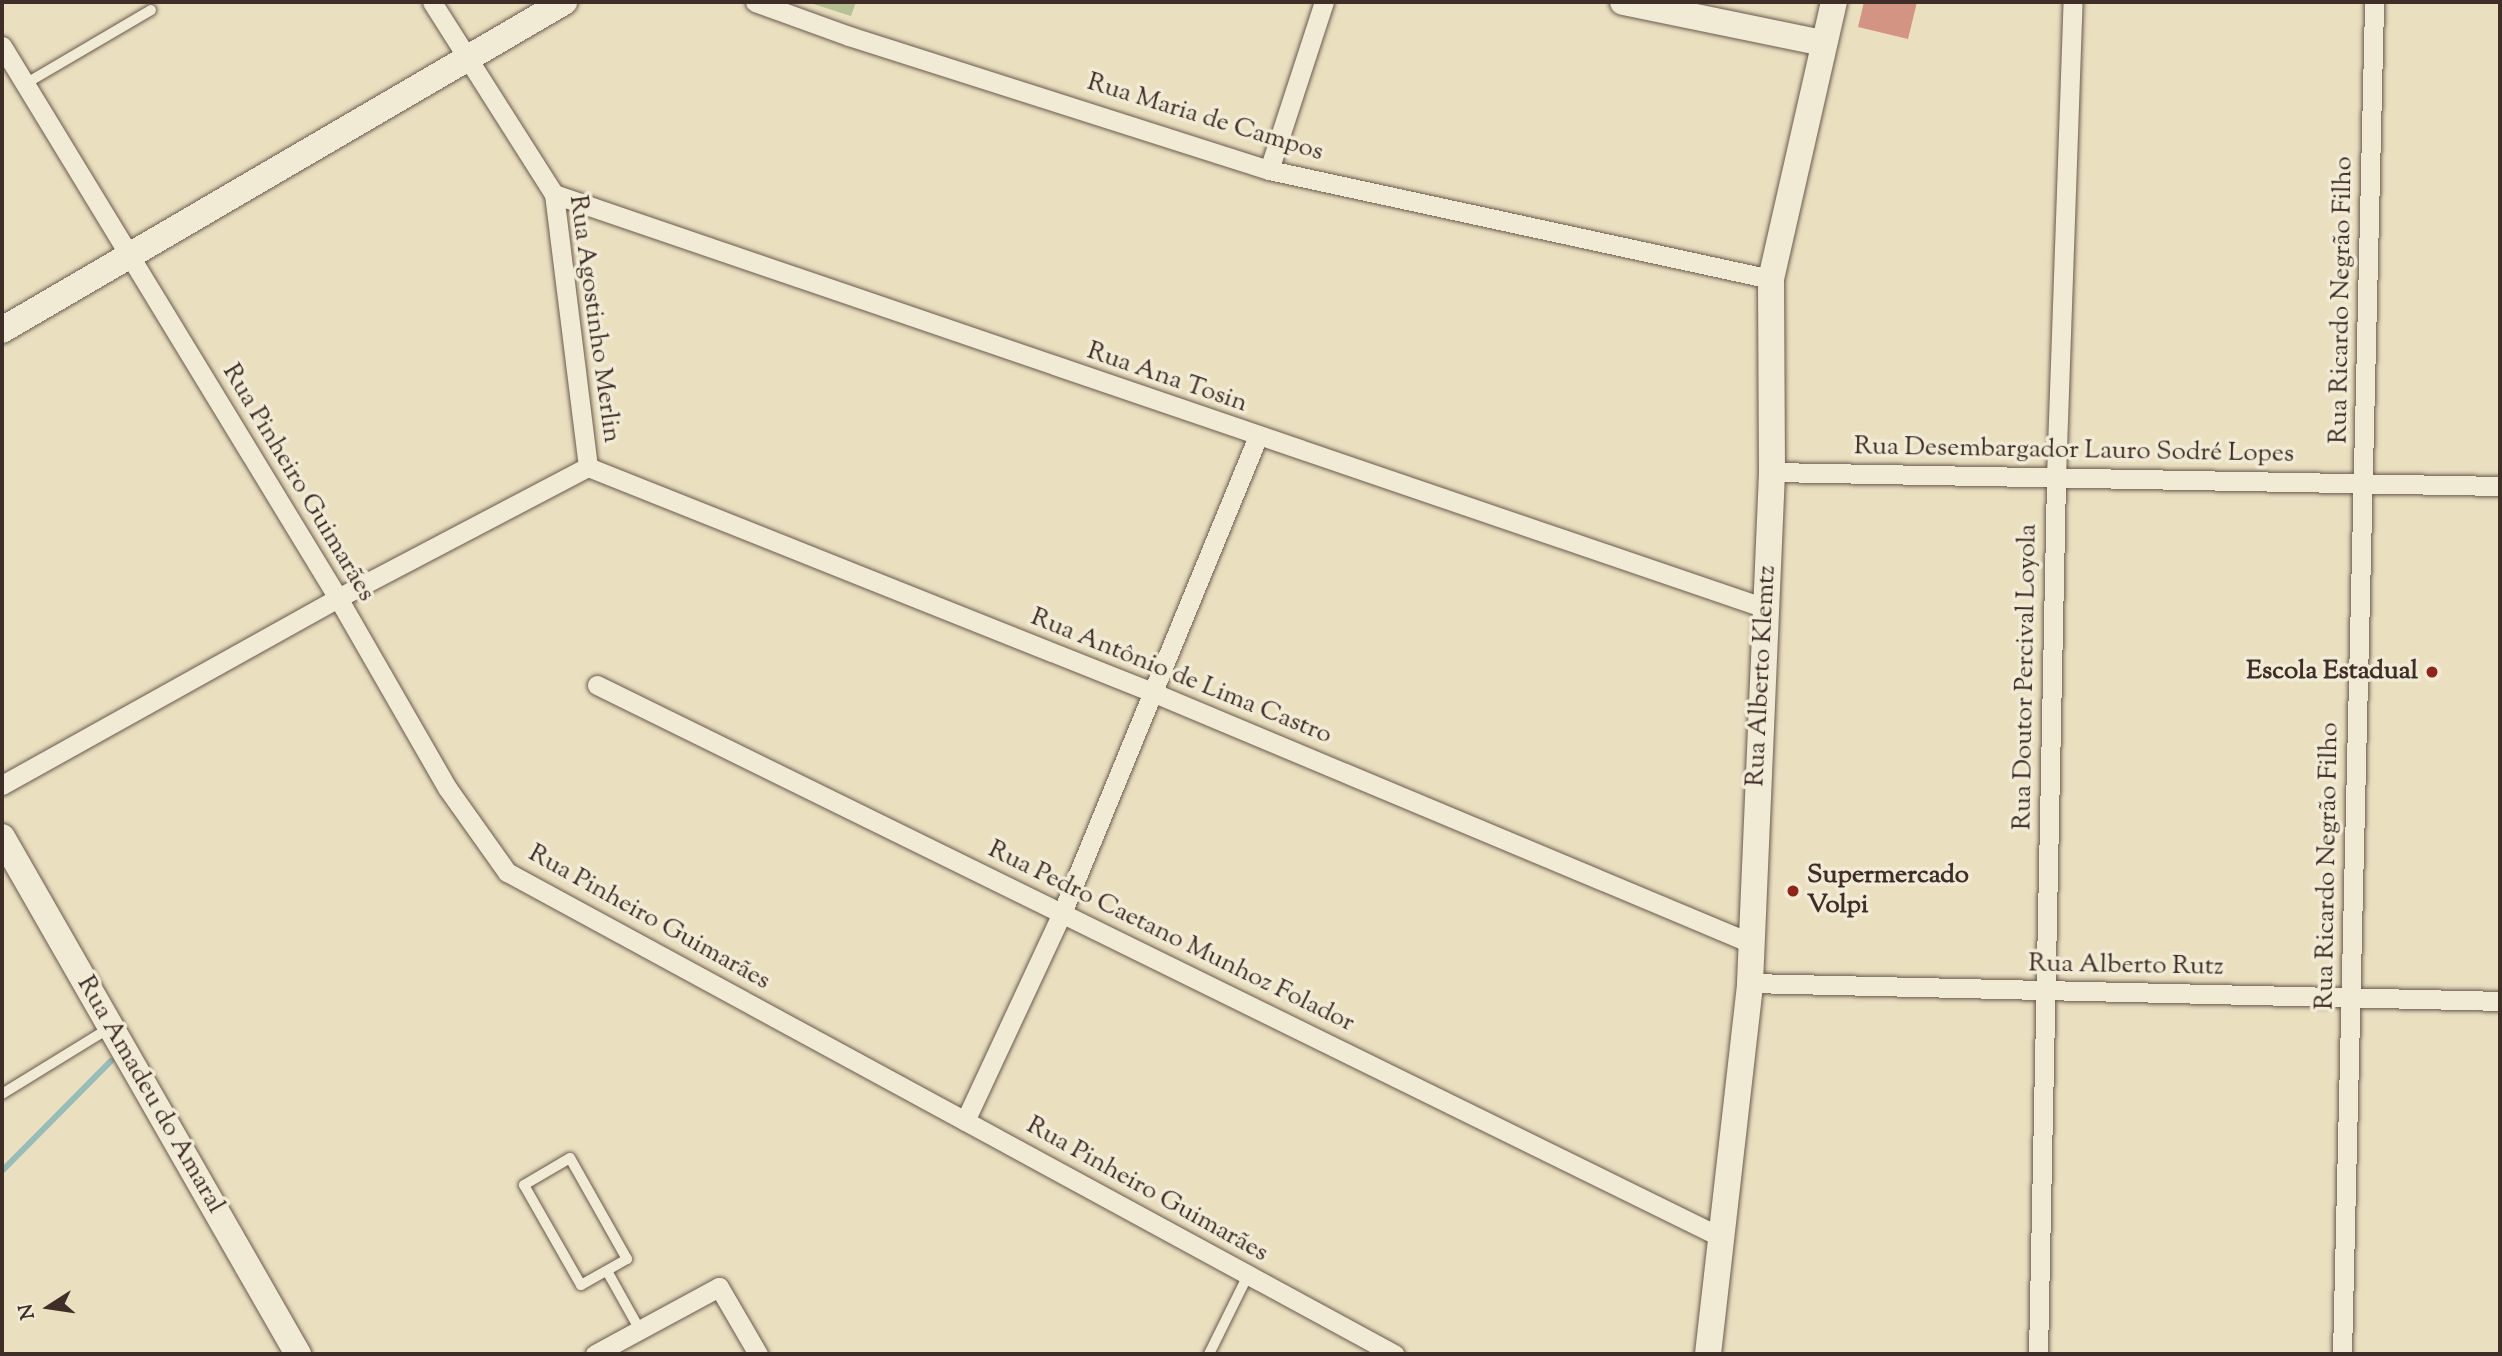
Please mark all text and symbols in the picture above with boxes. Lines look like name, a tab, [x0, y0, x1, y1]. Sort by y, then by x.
street label: Rua Maria de Campos	[1083, 67, 1327, 169]
street label: Rua Ricardo Negrão Filho	[2324, 156, 2360, 444]
street label: Rua Agostinho Merlin	[561, 193, 627, 445]
street label: Rua Ana Tosin	[1083, 336, 1251, 420]
street label: Rua Pinheiro Guimarães	[215, 358, 381, 608]
street label: Rua Desembargador Lauro Sodré Lopes	[1854, 432, 2294, 470]
street label: Rua Doutor Percival Loyola	[2008, 524, 2044, 830]
street label: Rua Alberto Klemtz	[1741, 565, 1783, 787]
street label: Rua Antônio de Lima Castro	[1026, 602, 1336, 752]
place label: Escola Estadual	[2246, 656, 2418, 688]
marker: Escola Estadual	[2424, 664, 2440, 680]
street label: Rua Ricardo Negrão Filho	[2310, 722, 2346, 1010]
street label: Rua Pedro Caetano Munhoz Folador	[983, 834, 1359, 1040]
street label: Rua Pinheiro Guimarães	[523, 838, 775, 998]
place label: Supermercado Volpi	[1807, 860, 1969, 922]
marker: Supermercado Volpi	[1785, 883, 1801, 899]
street label: Rua Alberto Rutz	[2028, 949, 2224, 983]
street label: Rua Amadeu do Amaral	[69, 971, 231, 1219]
street label: Rua Pinheiro Guimarães	[1021, 1110, 1273, 1270]
north arrow	[14, 1272, 84, 1342]
text: N	[13, 1301, 43, 1322]

